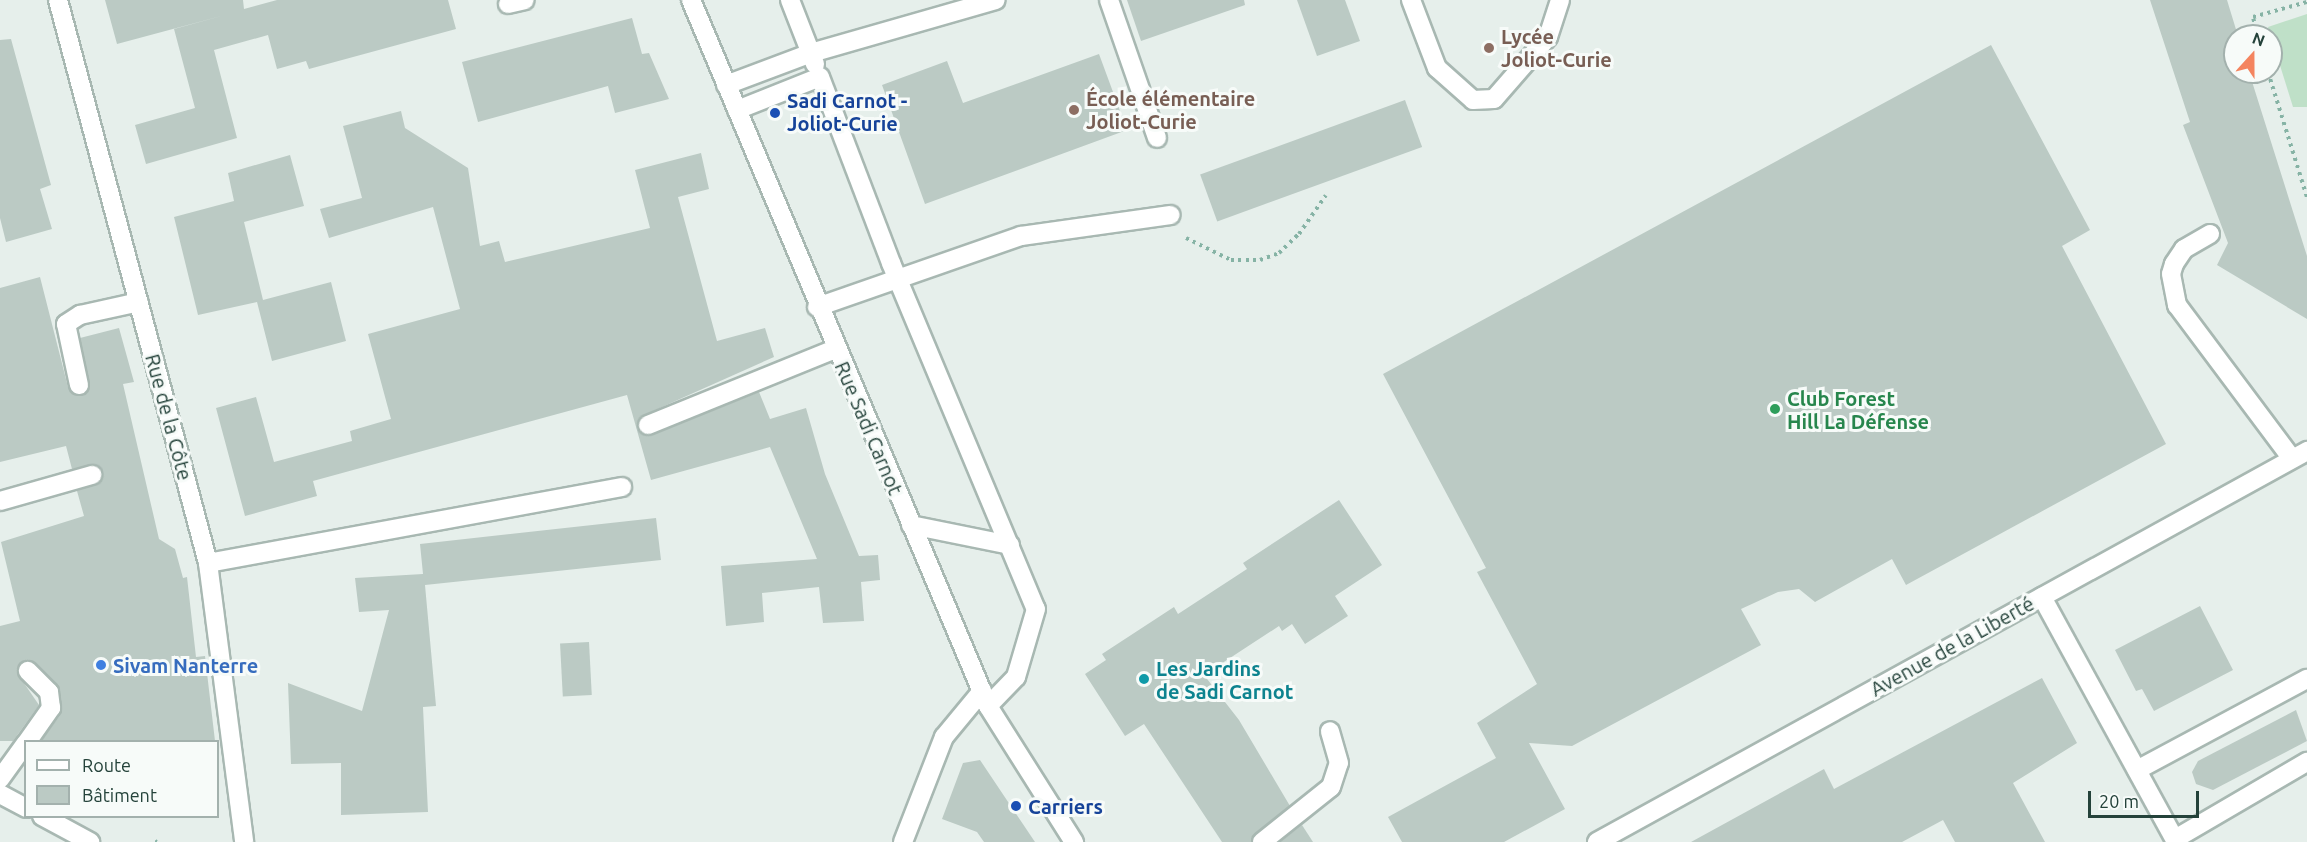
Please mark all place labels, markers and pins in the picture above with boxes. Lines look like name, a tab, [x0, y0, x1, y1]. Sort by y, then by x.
place label: Lycée Joliot-Curie	[1501, 24, 1612, 71]
marker: Lycée Joliot-Curie	[1482, 41, 1496, 55]
place label: École élémentaire Joliot-Curie	[1086, 86, 1255, 133]
place label: Sadi Carnot - Joliot-Curie	[787, 89, 907, 136]
marker: École élémentaire Joliot-Curie	[1067, 103, 1081, 117]
marker: Sadi Carnot - Joliot-Curie	[768, 106, 782, 120]
place label: Club Forest Hill La Défense	[1787, 386, 1929, 433]
marker: Club Forest Hill La Défense	[1768, 402, 1782, 416]
place label: Sivam Nanterre	[113, 653, 258, 677]
place label: Les Jardins de Sadi Carnot	[1156, 656, 1293, 703]
marker: Sivam Nanterre	[94, 658, 108, 672]
marker: Les Jardins de Sadi Carnot	[1137, 672, 1151, 686]
place label: Carriers	[1028, 794, 1103, 818]
marker: Carriers	[1009, 799, 1023, 813]

